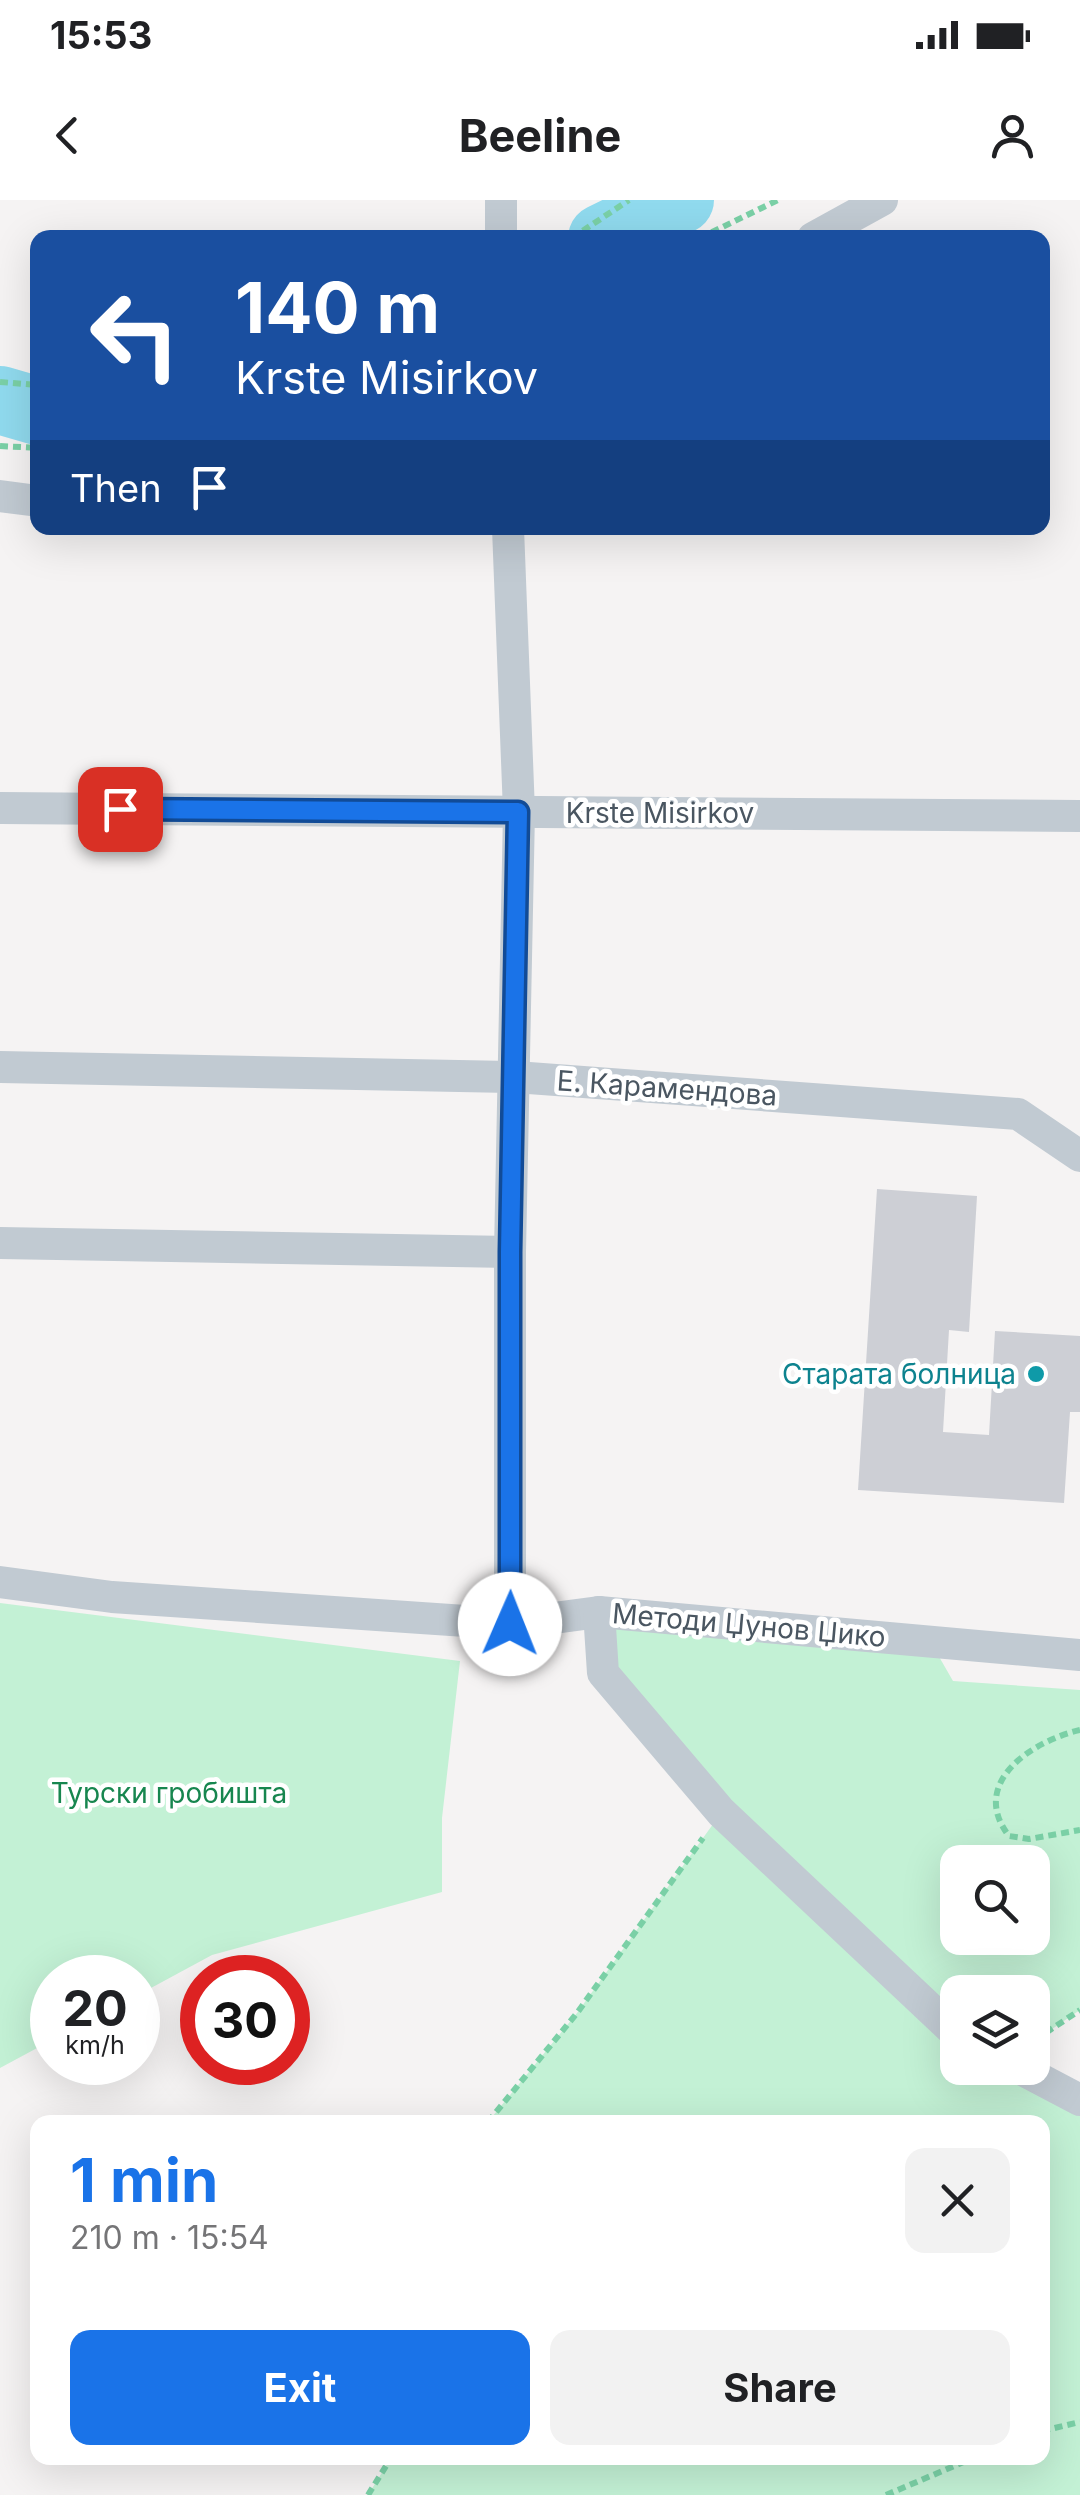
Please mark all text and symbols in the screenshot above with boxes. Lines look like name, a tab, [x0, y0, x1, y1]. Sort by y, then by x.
text: 15:53	[50, 12, 152, 58]
icon: back	[40, 108, 95, 163]
text: Beeline	[459, 108, 621, 163]
icon: person	[985, 108, 1040, 163]
text: 140 m	[235, 265, 440, 350]
icon: left	[70, 270, 200, 400]
text: Krste Misirkov	[235, 350, 538, 405]
icon: arrive	[182, 460, 237, 515]
text: Then	[70, 465, 162, 511]
pin	[78, 767, 163, 852]
icon: arrive	[93, 782, 148, 837]
street label: Krste Misirkov	[566, 796, 754, 830]
street label: Е. Карамендова	[556, 1063, 778, 1113]
place label: Старата болница	[782, 1357, 1016, 1391]
marker: Старата болница	[1025, 1363, 1047, 1385]
position arrow	[458, 1572, 562, 1676]
street label: Методи Џунов Џико	[611, 1596, 887, 1654]
park label: Турски гробишта	[51, 1776, 287, 1810]
map controls	[940, 1845, 1050, 2085]
button: search	[940, 1845, 1050, 1955]
speed limit sign: 30	[180, 1955, 310, 2085]
button: layers	[940, 1975, 1050, 2085]
text: 20	[62, 1978, 128, 2038]
text: km/h	[65, 2030, 125, 2060]
text: 1 min	[70, 2144, 218, 2216]
button: close	[905, 2148, 1010, 2253]
text: 210 m · 15:54	[70, 2218, 269, 2257]
button: Exit	[70, 2330, 530, 2445]
button: Share	[550, 2330, 1010, 2445]

